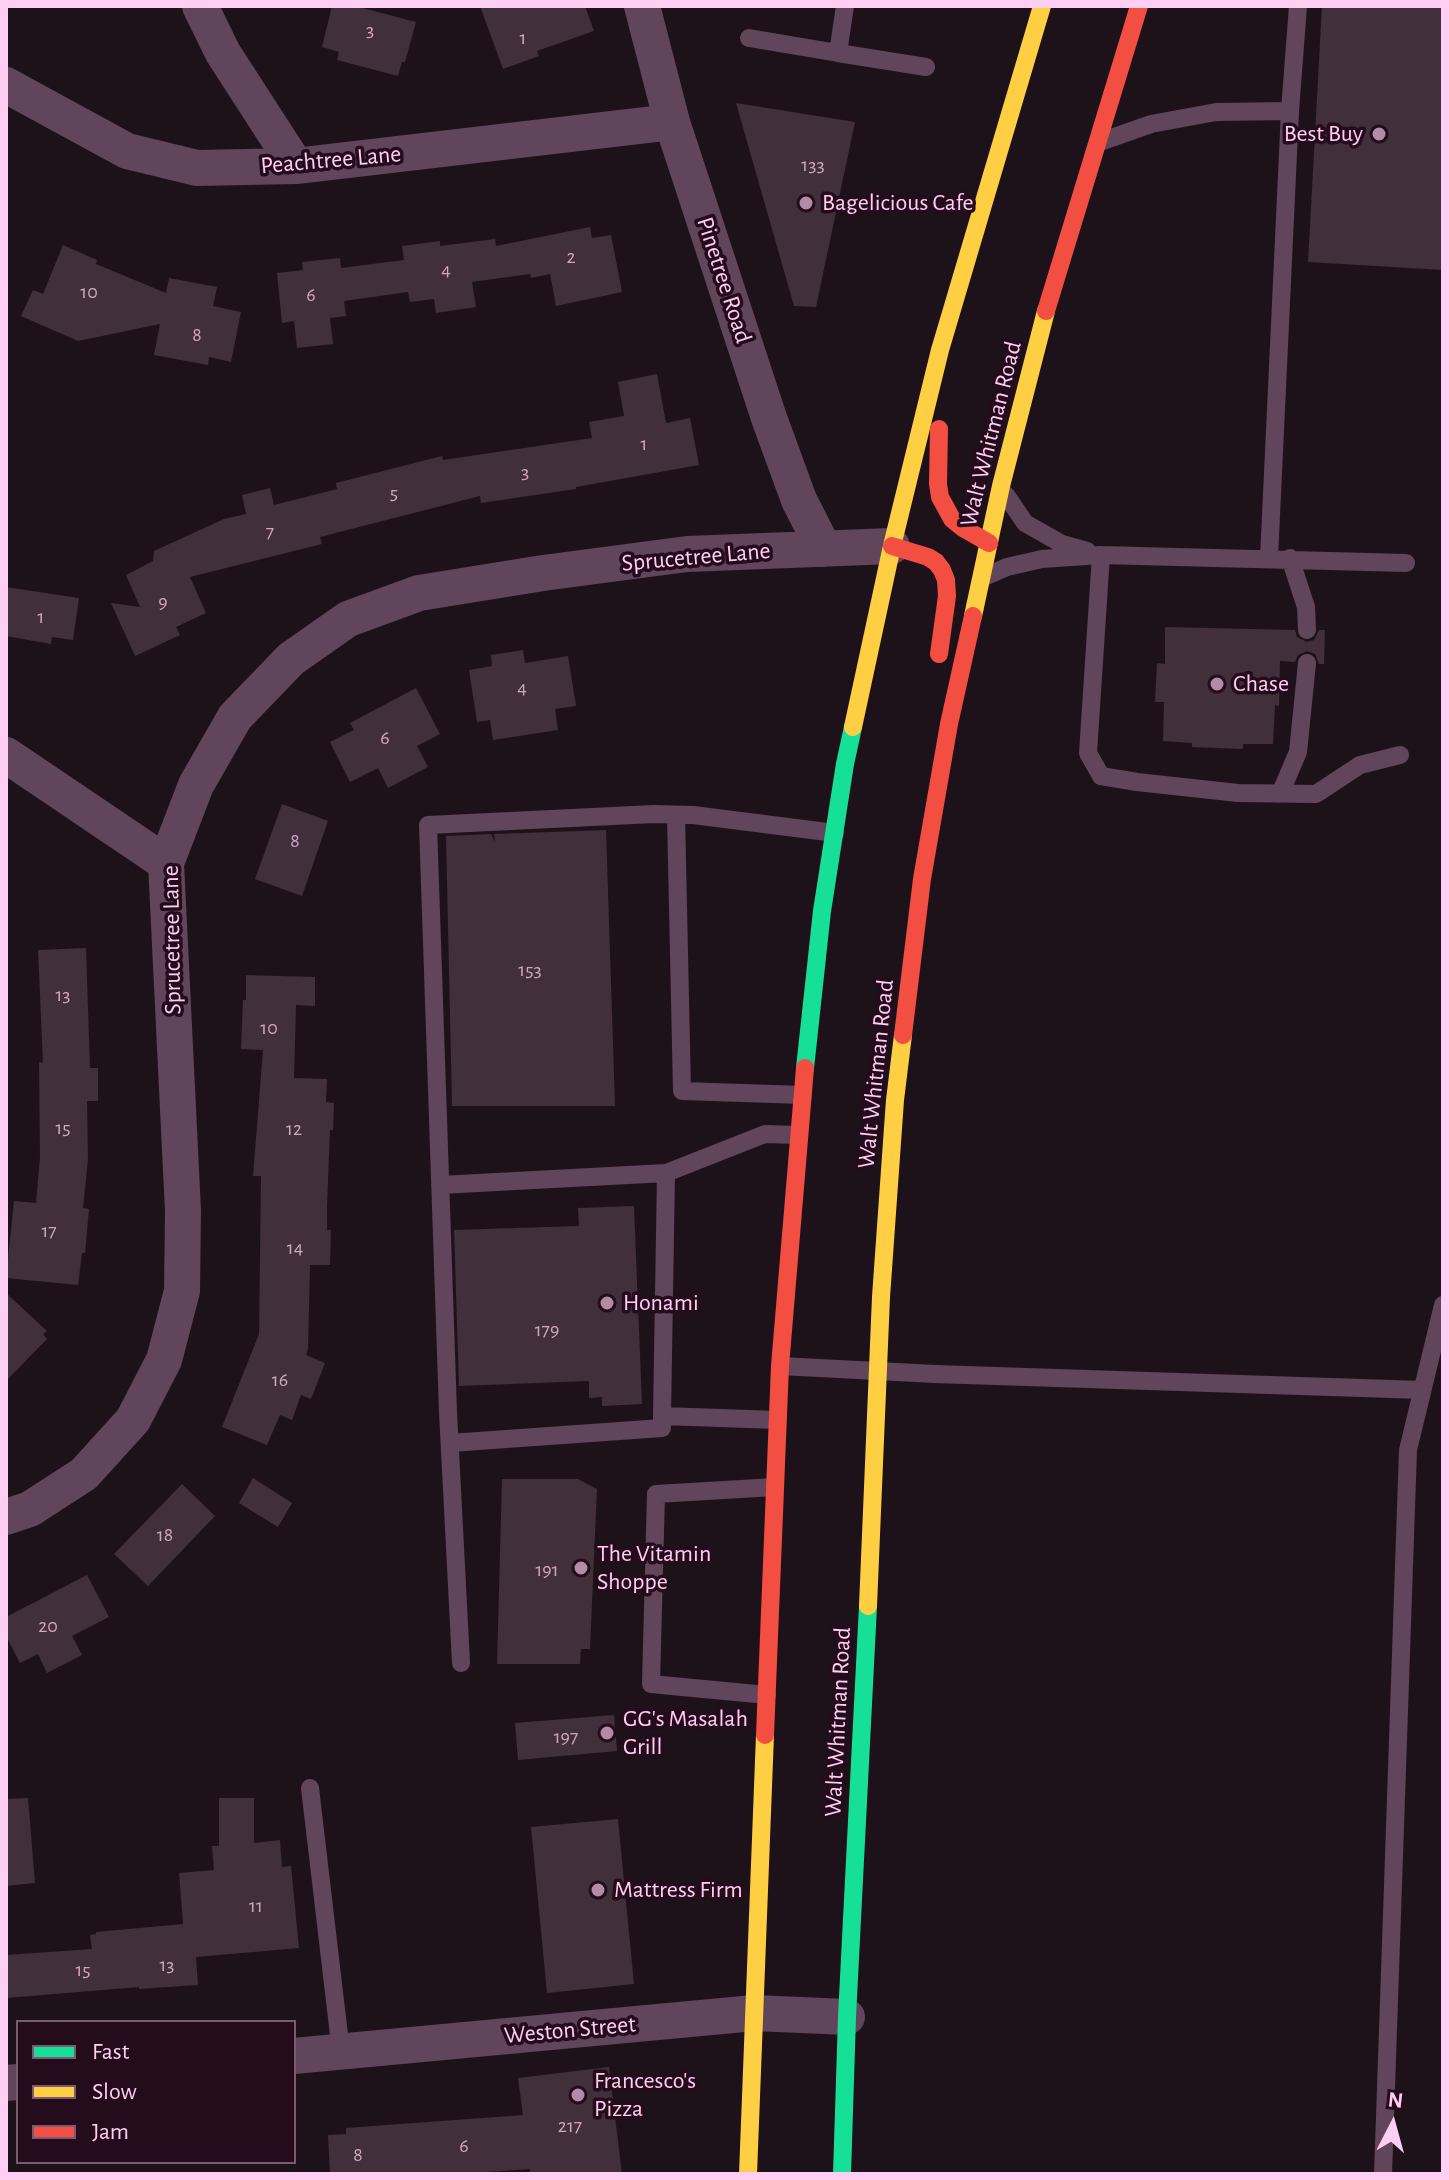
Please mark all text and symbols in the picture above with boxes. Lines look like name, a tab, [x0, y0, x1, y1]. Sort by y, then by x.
house number: 3	[366, 18, 374, 42]
house number: 1	[520, 26, 526, 50]
place label: Best Buy	[1284, 120, 1363, 148]
marker: Best Buy	[1370, 125, 1388, 143]
street label: Peachtree Lane	[259, 140, 403, 180]
house number: 133	[801, 153, 825, 177]
place label: Bagelicious Cafe	[822, 189, 974, 217]
marker: Bagelicious Cafe	[797, 194, 815, 212]
street label: Pinetree Road	[690, 213, 758, 347]
house number: 2	[566, 245, 576, 269]
house number: 4	[441, 258, 451, 282]
house number: 10	[80, 280, 98, 304]
house number: 6	[306, 283, 316, 307]
house number: 8	[192, 323, 202, 347]
street label: Walt Whitman Road	[954, 338, 1028, 530]
house number: 1	[641, 432, 647, 456]
house number: 3	[521, 460, 529, 484]
house number: 5	[390, 481, 398, 505]
house number: 7	[266, 520, 274, 544]
street label: Sprucetree Lane	[620, 536, 772, 578]
house number: 9	[158, 590, 168, 614]
house number: 1	[38, 605, 44, 629]
place label: Chase	[1233, 670, 1289, 698]
marker: Chase	[1208, 675, 1226, 693]
house number: 4	[517, 676, 527, 700]
house number: 6	[380, 726, 390, 750]
house number: 8	[290, 829, 300, 853]
street label: Sprucetree Lane	[156, 865, 188, 1015]
house number: 153	[518, 958, 542, 982]
street label: Walt Whitman Road	[852, 978, 900, 1170]
house number: 13	[55, 983, 71, 1007]
house number: 10	[260, 1016, 278, 1040]
house number: 15	[55, 1116, 71, 1140]
house number: 12	[286, 1117, 302, 1141]
house number: 17	[41, 1219, 57, 1243]
house number: 14	[287, 1236, 303, 1260]
place label: Honami	[623, 1289, 699, 1317]
marker: Honami	[598, 1294, 616, 1312]
house number: 179	[535, 1318, 559, 1342]
house number: 16	[272, 1368, 288, 1392]
house number: 18	[157, 1523, 173, 1547]
place label: The Vitamin Shoppe	[597, 1540, 711, 1596]
house number: 191	[535, 1558, 559, 1582]
marker: The Vitamin Shoppe	[572, 1559, 590, 1577]
house number: 20	[38, 1614, 58, 1638]
street label: Walt Whitman Road	[819, 1626, 857, 1818]
place label: GG's Masalah Grill	[623, 1705, 748, 1761]
marker: GG's Masalah Grill	[598, 1724, 616, 1742]
house number: 197	[554, 1725, 578, 1749]
place label: Mattress Firm	[614, 1876, 743, 1904]
marker: Mattress Firm	[589, 1881, 607, 1899]
house number: 11	[249, 1894, 263, 1918]
house number: 13	[159, 1953, 175, 1977]
house number: 15	[75, 1958, 91, 1982]
street label: Weston Street	[503, 2010, 637, 2050]
legend	[16, 2020, 296, 2164]
text: Fast	[92, 2040, 129, 2064]
place label: Francesco's Pizza	[594, 2067, 696, 2123]
text: Slow	[92, 2080, 137, 2104]
north arrow	[1353, 2084, 1433, 2164]
marker: Francesco's Pizza	[569, 2086, 587, 2104]
text: N	[1387, 2088, 1404, 2112]
house number: 217	[558, 2114, 582, 2138]
text: Jam	[92, 2120, 129, 2144]
house number: 6	[459, 2134, 469, 2158]
house number: 8	[353, 2143, 363, 2167]

